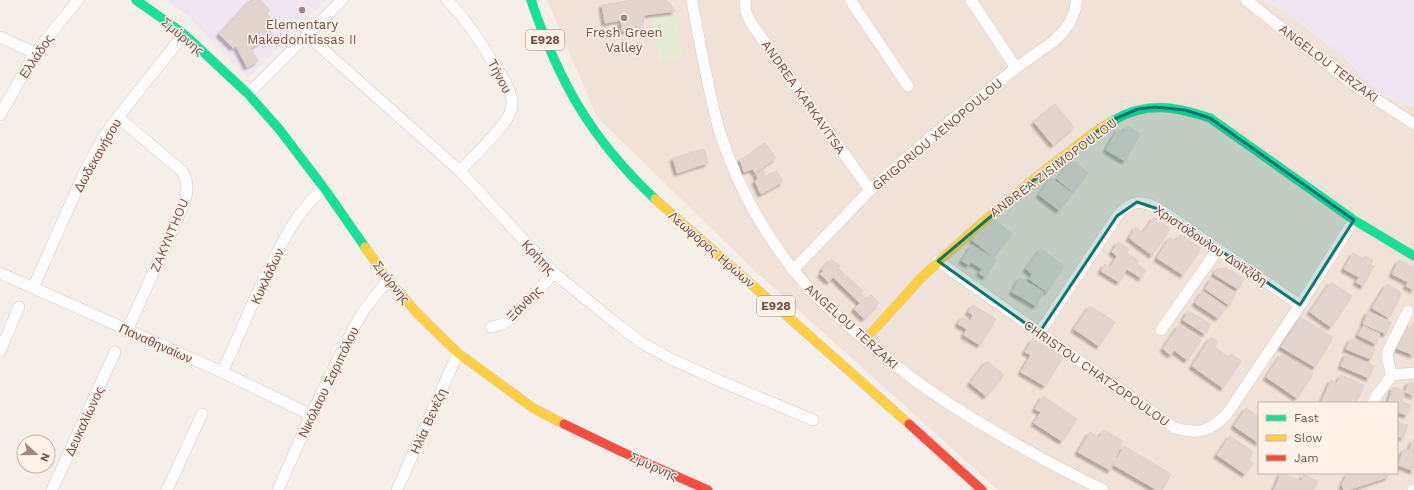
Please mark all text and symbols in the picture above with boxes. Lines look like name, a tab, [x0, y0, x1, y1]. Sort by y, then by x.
marker: Elementary Makedonitissas II	[297, 5, 307, 15]
marker: Fresh Green Valley	[619, 13, 629, 23]
street label: Σμύρνης	[158, 14, 207, 58]
place label: Elementary Makedonitissas II	[247, 17, 357, 47]
street label: ANGELOU TERZAKI	[1276, 21, 1381, 106]
place label: Fresh Green Valley	[586, 25, 662, 55]
road number: E928	[526, 30, 564, 50]
street label: Ελλάδος	[16, 31, 57, 81]
street label: ANDREA KARKAVITSA	[759, 37, 849, 157]
street label: Τήνου	[484, 57, 515, 96]
street label: GRIGORIOU XENOPOULOU	[869, 75, 1005, 193]
street label: ANDREA ZISIMOPOULOU	[987, 115, 1120, 220]
street label: Δωδεκανήσου	[70, 116, 124, 194]
street label: ZAKYNTHOU	[147, 196, 192, 274]
street label: Χριστόδουλου Δοϊτζίδη	[1151, 202, 1270, 289]
street label: Λεωφόρος Ηρώων	[666, 208, 758, 291]
street label: Κρήτης	[519, 237, 558, 278]
street label: Κυκλάδων	[248, 246, 287, 307]
street label: Σμύρνης	[370, 258, 413, 307]
street label: ANGELOU TERZAKI	[802, 281, 901, 372]
street label: Ξάνθης	[504, 283, 545, 324]
road number: E928	[757, 296, 795, 316]
street label: CHRISTOU CHATZOPOULOU	[1021, 317, 1173, 430]
street label: Παναθηναίων	[117, 321, 195, 366]
street label: Νικόλαου Σαριπόλου	[295, 324, 362, 440]
street label: Δευκαλίωνος	[62, 384, 107, 458]
street label: Ηλία Βενέζη	[407, 386, 450, 456]
legend	[1258, 402, 1398, 474]
text: Fast	[1294, 411, 1319, 425]
text: Slow	[1294, 431, 1322, 445]
north arrow	[16, 434, 56, 474]
street label: Σμύρνης	[628, 449, 680, 484]
text: N	[37, 451, 52, 464]
text: Jam	[1294, 451, 1319, 465]

